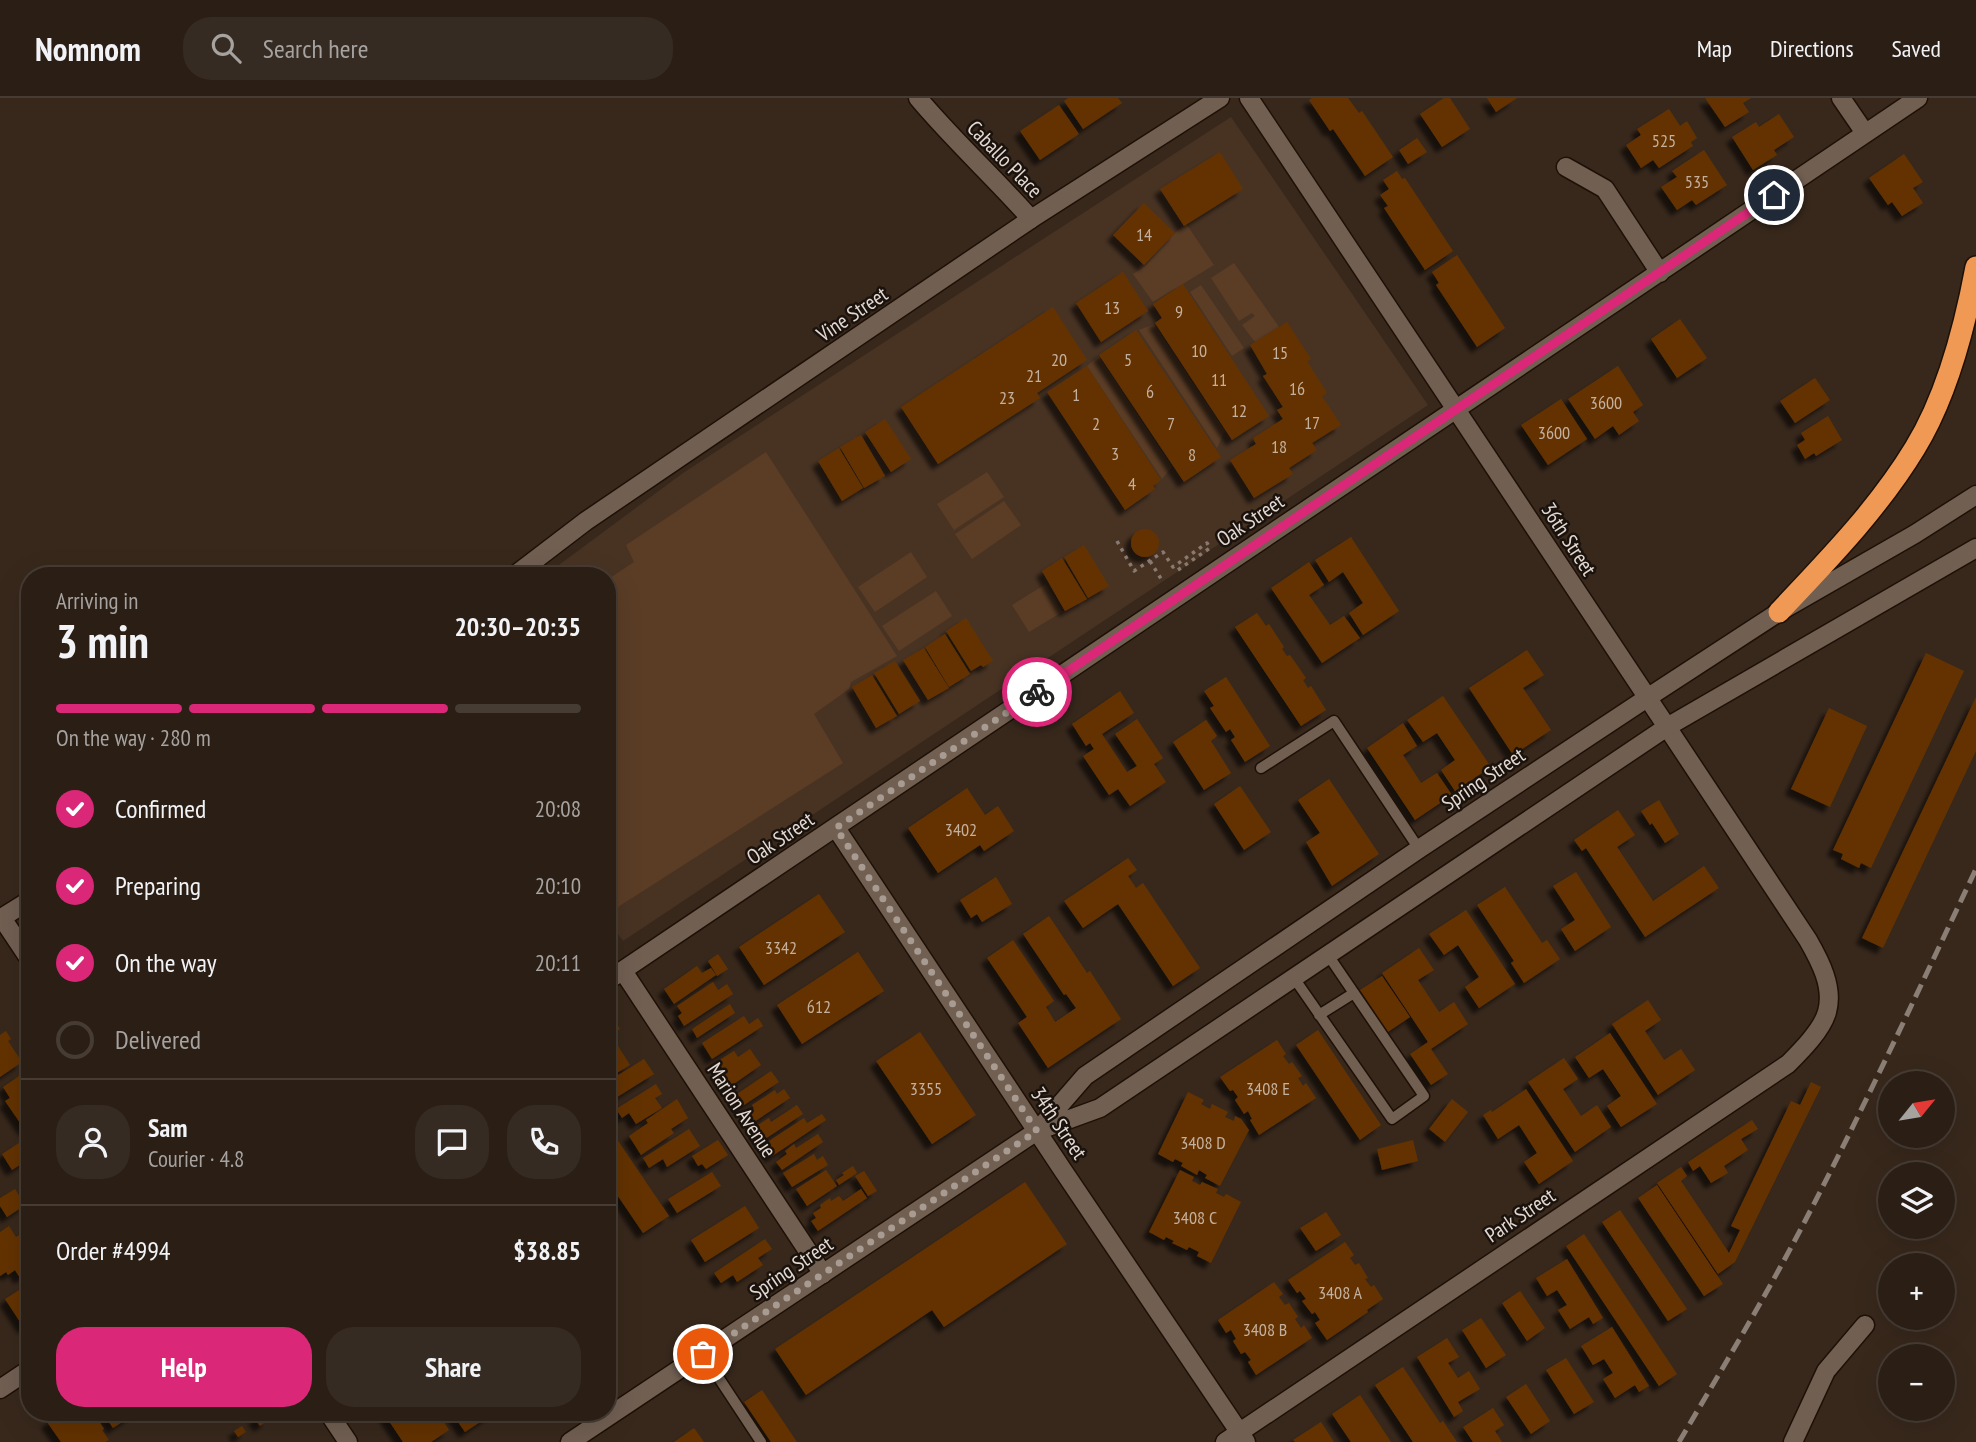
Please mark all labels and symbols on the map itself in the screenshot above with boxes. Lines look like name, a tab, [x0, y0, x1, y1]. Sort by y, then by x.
street label: Caballo Place	[962, 115, 1048, 203]
house number: 525	[1652, 129, 1676, 152]
pin	[1744, 165, 1804, 225]
house number: 535	[1685, 170, 1709, 193]
house number: 14	[1136, 223, 1152, 246]
street label: Vine Street	[810, 280, 893, 348]
house number: 13	[1104, 296, 1120, 319]
house number: 9	[1175, 300, 1183, 323]
house number: 10	[1191, 339, 1207, 362]
house number: 15	[1272, 341, 1288, 364]
house number: 20	[1051, 348, 1067, 371]
house number: 5	[1124, 348, 1132, 371]
house number: 21	[1026, 364, 1042, 387]
house number: 11	[1211, 368, 1227, 391]
house number: 16	[1289, 377, 1305, 400]
house number: 6	[1146, 380, 1154, 403]
house number: 1	[1072, 383, 1080, 406]
house number: 23	[999, 386, 1015, 409]
house number: 3600	[1590, 391, 1622, 414]
house number: 12	[1231, 399, 1247, 422]
house number: 17	[1304, 411, 1320, 434]
house number: 2	[1092, 412, 1100, 435]
house number: 7	[1167, 412, 1175, 435]
house number: 3600	[1538, 421, 1570, 444]
house number: 18	[1271, 435, 1287, 458]
house number: 3	[1111, 442, 1119, 465]
house number: 8	[1188, 443, 1196, 466]
house number: 4	[1128, 472, 1136, 495]
street label: Oak Street	[1211, 488, 1289, 552]
street label: 36th Street	[1535, 497, 1603, 581]
courier	[1002, 657, 1072, 727]
street label: Spring Street	[1436, 741, 1530, 817]
street label: Oak Street	[741, 806, 819, 870]
house number: 3402	[945, 818, 977, 841]
house number: 3342	[765, 936, 797, 959]
house number: 612	[807, 995, 831, 1018]
street label: Marion Avenue	[701, 1058, 783, 1162]
north arrow	[1878, 1071, 1955, 1148]
house number: 3355	[910, 1077, 942, 1100]
house number: 3408 E	[1246, 1077, 1290, 1100]
street label: 34th Street	[1025, 1082, 1093, 1165]
house number: 3408 D	[1180, 1131, 1226, 1154]
street label: Park Street	[1480, 1182, 1560, 1248]
house number: 3408 C	[1173, 1206, 1217, 1229]
street label: Spring Street	[744, 1230, 838, 1306]
house number: 3408 A	[1318, 1281, 1363, 1304]
house number: 3408 B	[1243, 1318, 1287, 1341]
pin	[673, 1324, 733, 1384]

